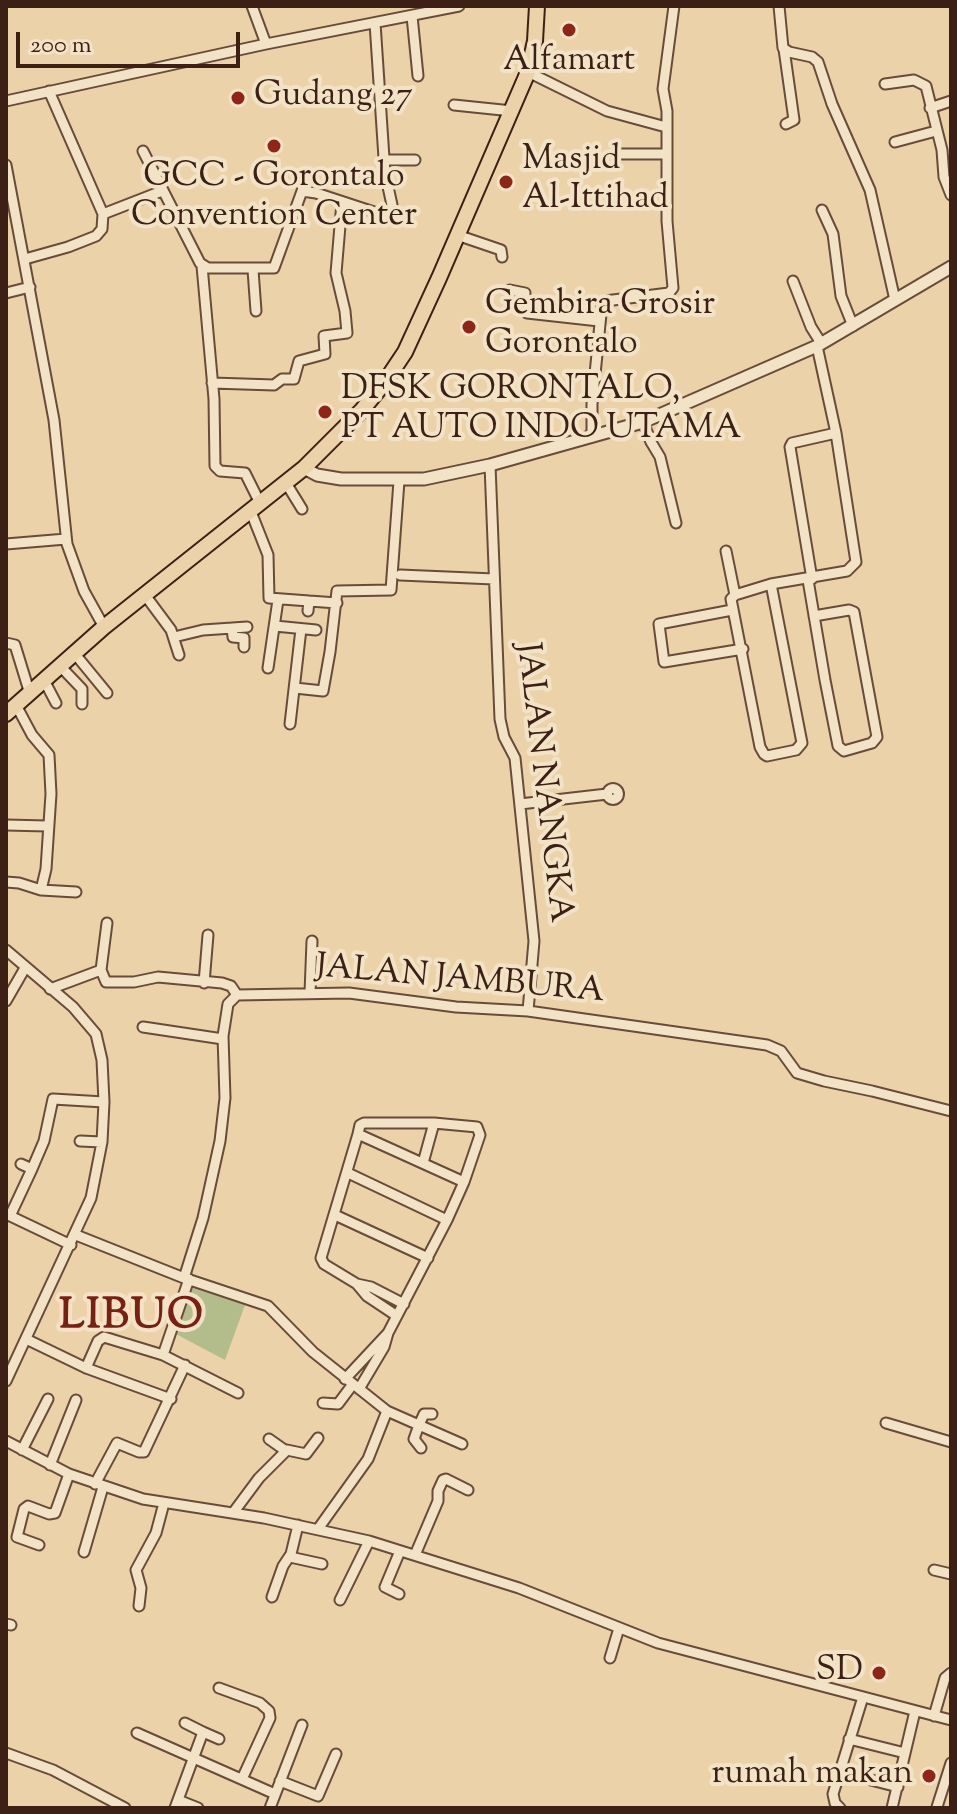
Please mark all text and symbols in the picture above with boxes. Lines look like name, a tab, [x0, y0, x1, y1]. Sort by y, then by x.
scale bar	[20, 16, 244, 66]
marker: Alfamart	[560, 21, 578, 39]
text: 200 m	[30, 29, 92, 63]
place label: Alfamart	[503, 43, 635, 83]
place label: Gudang 27	[254, 78, 413, 118]
marker: Gudang 27	[229, 89, 247, 107]
marker: GCC - Gorontalo Convention Center	[265, 137, 283, 155]
place label: Masjid Al-Ittihad	[522, 142, 669, 222]
place label: GCC - Gorontalo Convention Center	[131, 159, 417, 238]
marker: Masjid Al-Ittihad	[497, 173, 515, 191]
place label: Gembira Grosir Gorontalo	[485, 287, 715, 366]
marker: Gembira Grosir Gorontalo	[460, 318, 478, 336]
place label: DFSK GORONTALO, PT AUTO INDO UTAMA	[341, 372, 741, 452]
marker: DFSK GORONTALO, PT AUTO INDO UTAMA	[316, 403, 334, 421]
street label: JALAN NANGKA	[504, 641, 578, 925]
street label: JALAN JAMBURA	[314, 949, 606, 1015]
district label: LIBUO	[59, 1295, 205, 1345]
place label: SD	[816, 1653, 863, 1693]
marker: SD	[870, 1664, 888, 1682]
place label: rumah makan	[712, 1756, 913, 1796]
marker: rumah makan	[920, 1767, 938, 1785]

